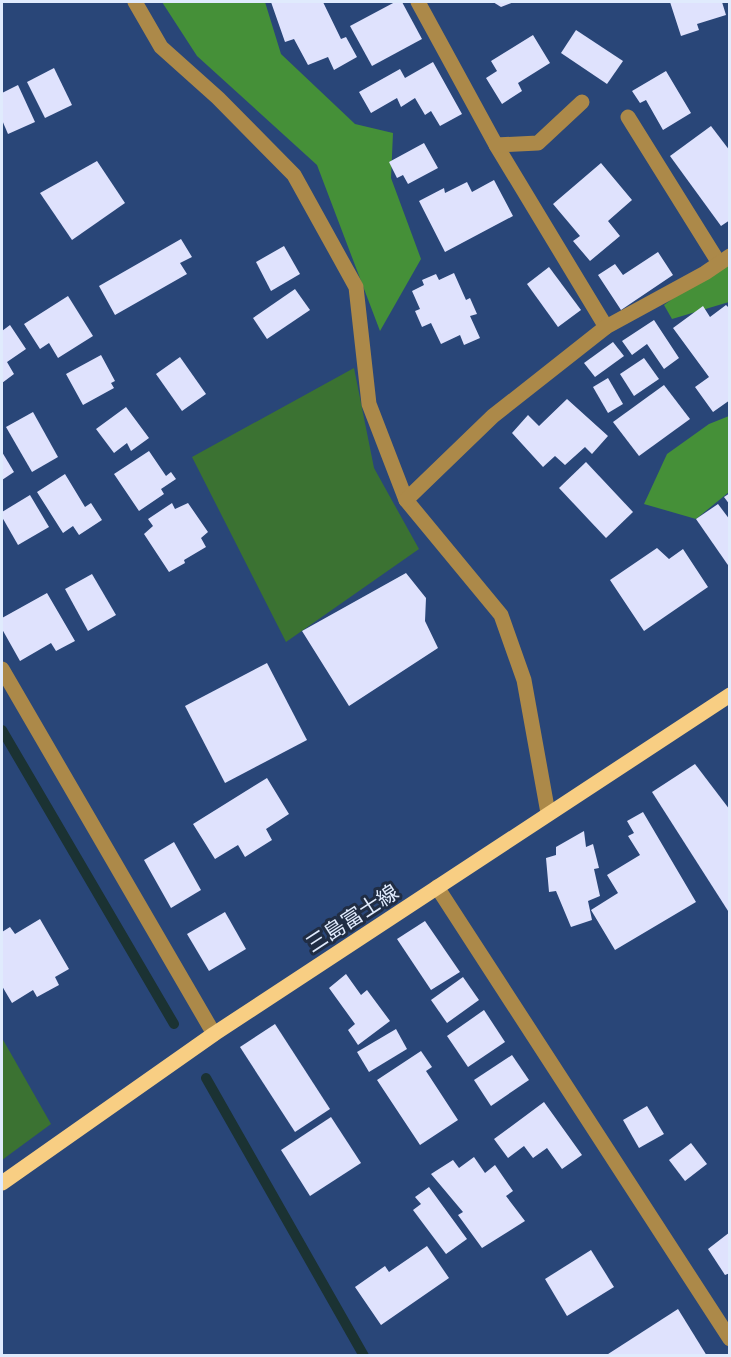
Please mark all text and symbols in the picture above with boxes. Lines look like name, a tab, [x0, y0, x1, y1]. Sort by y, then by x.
street label: 三島富士線	[301, 879, 403, 957]

